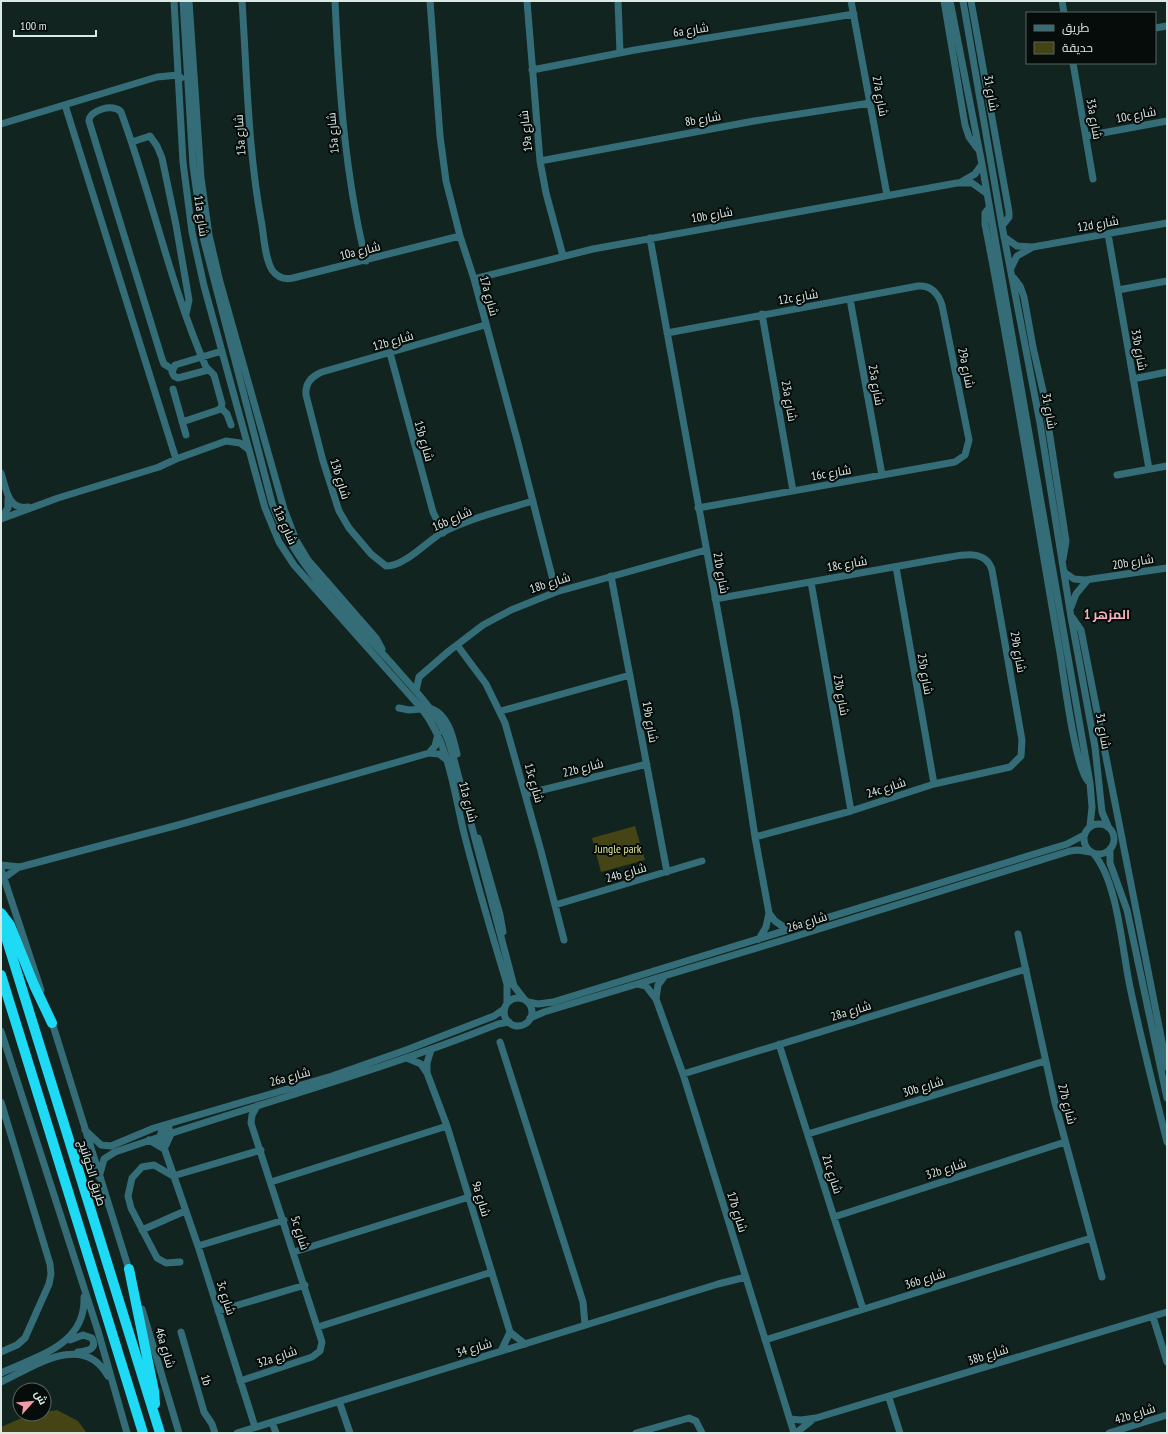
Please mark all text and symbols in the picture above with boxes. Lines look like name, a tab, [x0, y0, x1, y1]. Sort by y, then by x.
scale bar	[14, 12, 96, 38]
legend	[1026, 12, 1156, 64]
text: 100 m	[20, 18, 47, 33]
street label: 6a شارع	[672, 19, 710, 41]
text: طريق	[1062, 20, 1090, 35]
text: حديقة	[1062, 40, 1093, 55]
street label: 27a شارع	[869, 74, 891, 118]
street label: شارع 31	[980, 74, 1002, 112]
street label: 33a شارع	[1083, 97, 1105, 141]
street label: 10c شارع	[1115, 103, 1158, 127]
street label: 8b شارع	[684, 108, 722, 130]
street label: 19a شارع	[516, 110, 536, 152]
street label: 15a شارع	[323, 112, 343, 154]
street label: 13a شارع	[231, 114, 249, 156]
street label: 11a شارع	[190, 194, 212, 238]
street label: 10b شارع	[690, 203, 734, 227]
street label: 12d شارع	[1076, 212, 1120, 236]
street label: 10a شارع	[338, 238, 382, 264]
street label: 17a شارع	[476, 274, 502, 318]
street label: 12c شارع	[777, 286, 819, 308]
street label: 12b شارع	[371, 328, 415, 354]
street label: 33b شارع	[1127, 328, 1151, 372]
street label: 29a شارع	[954, 346, 978, 390]
street label: 25a شارع	[865, 363, 887, 407]
street label: 23a شارع	[778, 379, 800, 423]
street label: شارع 31	[1038, 392, 1060, 430]
street label: 15b شارع	[411, 419, 437, 463]
street label: 13b شارع	[326, 457, 354, 501]
street label: 16c شارع	[810, 462, 852, 484]
street label: 11a شارع	[269, 503, 301, 547]
street label: 16b شارع	[430, 503, 474, 535]
street label: 21b شارع	[709, 551, 733, 595]
street label: 20b شارع	[1111, 551, 1155, 573]
street label: 18c شارع	[826, 553, 868, 575]
street label: 18b شارع	[528, 569, 572, 597]
district label: المزهر 1	[1084, 606, 1130, 623]
street label: 29b شارع	[1006, 630, 1030, 674]
street label: 25b شارع	[913, 652, 937, 696]
street label: 23b شارع	[829, 673, 853, 717]
street label: 19b شارع	[638, 700, 662, 744]
street label: شارع 31	[1092, 712, 1114, 750]
street label: 22b شارع	[561, 755, 605, 781]
street label: 13c شارع	[521, 761, 547, 805]
street label: 24c شارع	[864, 774, 908, 802]
street label: 11a شارع	[455, 780, 481, 824]
park label: Jungle park	[594, 841, 642, 856]
street label: 24b شارع	[604, 860, 648, 886]
street label: 26a شارع	[785, 908, 829, 936]
street label: 28a شارع	[829, 997, 873, 1025]
street label: 26a شارع	[268, 1064, 312, 1090]
street label: 30b شارع	[901, 1073, 945, 1101]
street label: 27b شارع	[1054, 1082, 1080, 1126]
street label: طريق الخوانيج	[74, 1138, 110, 1208]
street label: 21c شارع	[818, 1152, 846, 1196]
street label: 32b شارع	[924, 1155, 968, 1183]
street label: 9a شارع	[468, 1179, 494, 1219]
street label: 17b شارع	[723, 1190, 751, 1234]
street label: 5c شارع	[287, 1214, 313, 1252]
street label: 36b شارع	[903, 1265, 947, 1293]
street label: 3c شارع	[213, 1279, 239, 1317]
street label: 46a شارع	[151, 1326, 179, 1370]
street label: شارع 34	[454, 1335, 494, 1361]
street label: 38b شارع	[966, 1341, 1010, 1369]
street label: 32a شارع	[255, 1343, 299, 1371]
street label: 1b	[198, 1373, 215, 1387]
north arrow	[12, 1382, 52, 1422]
text: ش	[31, 1388, 50, 1407]
street label: 42b شارع	[1113, 1400, 1157, 1428]

